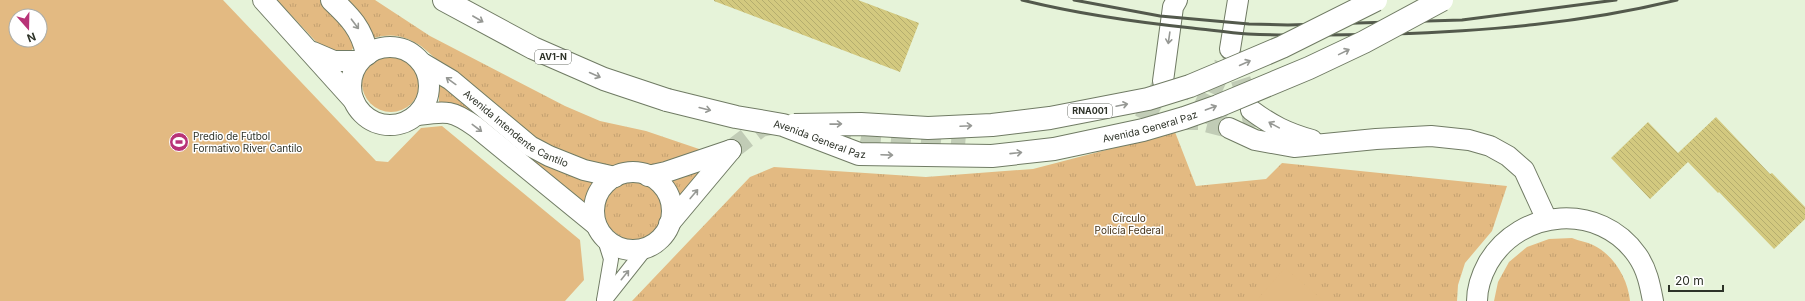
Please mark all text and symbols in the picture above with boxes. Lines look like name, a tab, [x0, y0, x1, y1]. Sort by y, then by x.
north arrow	[8, 8, 48, 48]
one-way arrow	[472, 16, 484, 24]
one-way arrow	[350, 18, 359, 29]
text: N	[25, 29, 38, 45]
one-way arrow	[1165, 31, 1173, 44]
one-way arrow	[1338, 48, 1350, 55]
road number: AV1-N	[535, 50, 571, 64]
one-way arrow	[1238, 59, 1250, 66]
one-way arrow	[589, 72, 601, 80]
one-way arrow	[446, 77, 457, 85]
street label: Avenida Intendente Cantilo	[461, 87, 570, 169]
one-way arrow	[1115, 100, 1128, 108]
road number: RNA001	[1068, 104, 1112, 118]
one-way arrow	[1204, 104, 1216, 112]
one-way arrow	[698, 106, 711, 114]
street label: Avenida General Paz	[1101, 108, 1199, 144]
street label: Avenida General Paz	[773, 117, 866, 160]
one-way arrow	[829, 120, 842, 128]
one-way arrow	[1268, 121, 1280, 129]
one-way arrow	[959, 123, 972, 130]
one-way arrow	[471, 124, 482, 132]
place label: Predio de Fútbol Formativo River Cantilo	[193, 130, 302, 154]
sports icon: Predio de Fútbol Formativo River Cantilo	[168, 131, 190, 153]
one-way arrow	[1010, 149, 1023, 157]
one-way arrow	[880, 151, 893, 158]
one-way arrow	[690, 189, 699, 200]
park label: Círculo Policía Federal	[1095, 212, 1163, 236]
scale bar	[1669, 267, 1723, 293]
one-way arrow	[621, 269, 630, 280]
text: 20 m	[1675, 273, 1704, 288]

